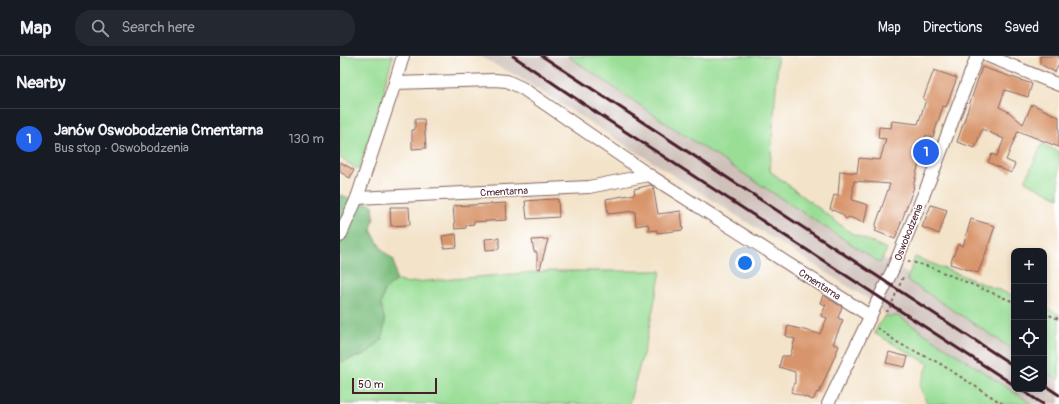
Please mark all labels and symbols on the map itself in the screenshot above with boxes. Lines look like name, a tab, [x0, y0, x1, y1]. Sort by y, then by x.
pin: 1	[913, 137, 939, 167]
street label: Cmentarna	[480, 185, 529, 199]
street label: Oswobodzenia	[892, 202, 926, 263]
your location	[735, 253, 755, 273]
street label: Cmentarna	[796, 267, 843, 303]
scale bar	[352, 376, 437, 395]

